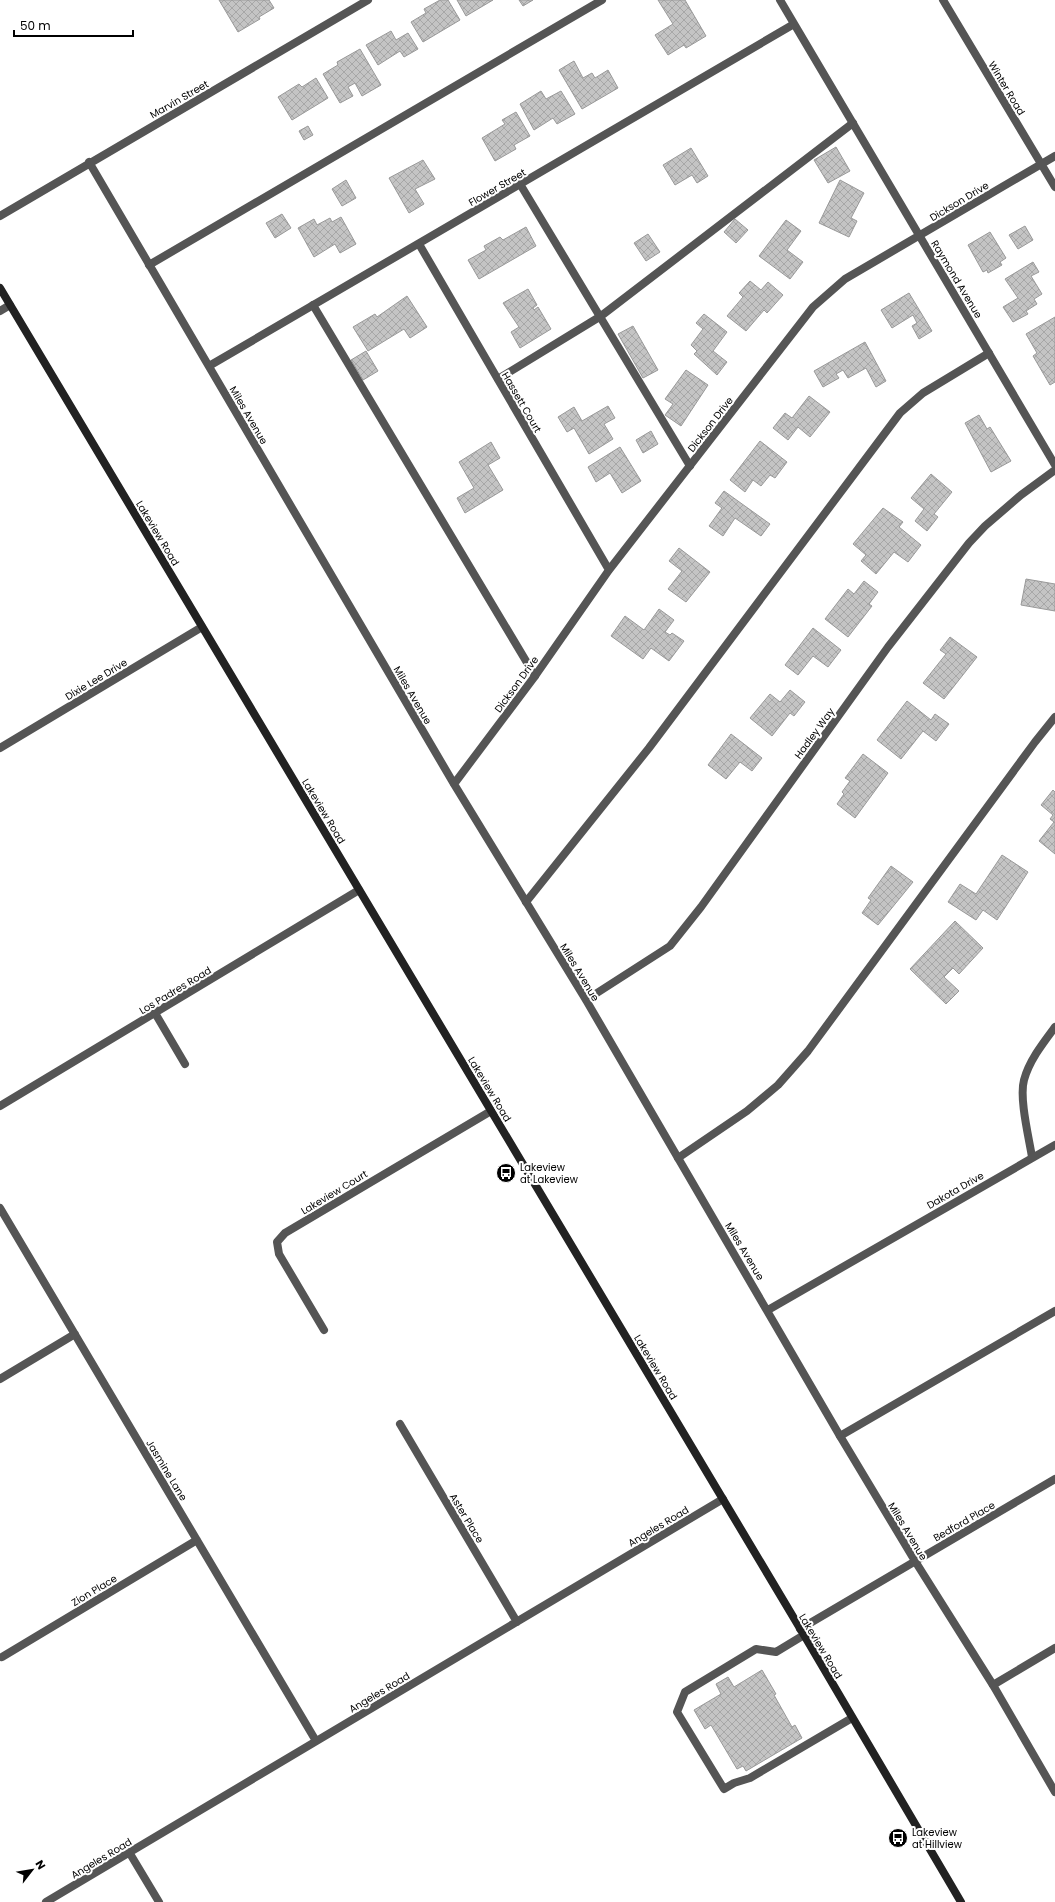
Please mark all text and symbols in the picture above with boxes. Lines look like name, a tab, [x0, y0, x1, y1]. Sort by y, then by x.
scale bar	[14, 12, 133, 38]
text: 50 m	[20, 17, 51, 34]
street label: Winter Road	[984, 58, 1029, 118]
street label: Marvin Street	[147, 76, 212, 122]
street label: Flower Street	[466, 165, 529, 210]
street label: Dickson Drive	[927, 178, 992, 225]
street label: Raymond Avenue	[927, 237, 986, 321]
street label: Hassett Court	[498, 369, 545, 436]
street label: Miles Avenue	[226, 383, 271, 447]
street label: Dickson Drive	[684, 393, 737, 455]
street label: Lakeview Road	[132, 498, 183, 569]
street label: Dickson Drive	[491, 653, 542, 716]
street label: Dixie Lee Drive	[62, 655, 130, 704]
street label: Miles Avenue	[390, 663, 435, 727]
street label: Hadley Way	[791, 705, 838, 762]
street label: Lakeview Road	[298, 776, 349, 847]
street label: Miles Avenue	[556, 940, 603, 1004]
street label: Los Padres Road	[136, 963, 214, 1018]
street label: Lakeview Road	[464, 1054, 515, 1125]
place label: Lakeview at Lakeview	[520, 1160, 579, 1187]
bus stop icon: Lakeview at Lakeview	[495, 1162, 517, 1184]
street label: Lakeview Court	[298, 1166, 371, 1218]
street label: Dakota Drive	[924, 1168, 987, 1213]
street label: Miles Avenue	[721, 1219, 768, 1283]
street label: Lakeview Road	[630, 1332, 681, 1403]
street label: Jasmine Lane	[142, 1437, 191, 1504]
street label: Aster Place	[446, 1491, 487, 1546]
street label: Bedford Place	[931, 1498, 998, 1545]
street label: Miles Avenue	[884, 1499, 931, 1563]
street label: Angeles Road	[625, 1502, 692, 1551]
street label: Zion Place	[69, 1571, 120, 1610]
street label: Lakeview Road	[795, 1611, 846, 1682]
street label: Angeles Road	[346, 1668, 413, 1717]
place label: Lakeview at Hillview	[912, 1825, 963, 1852]
bus stop icon: Lakeview at Hillview	[887, 1827, 909, 1849]
street label: Angeles Road	[68, 1834, 135, 1883]
north arrow	[12, 1850, 52, 1890]
text: N	[32, 1857, 50, 1873]

